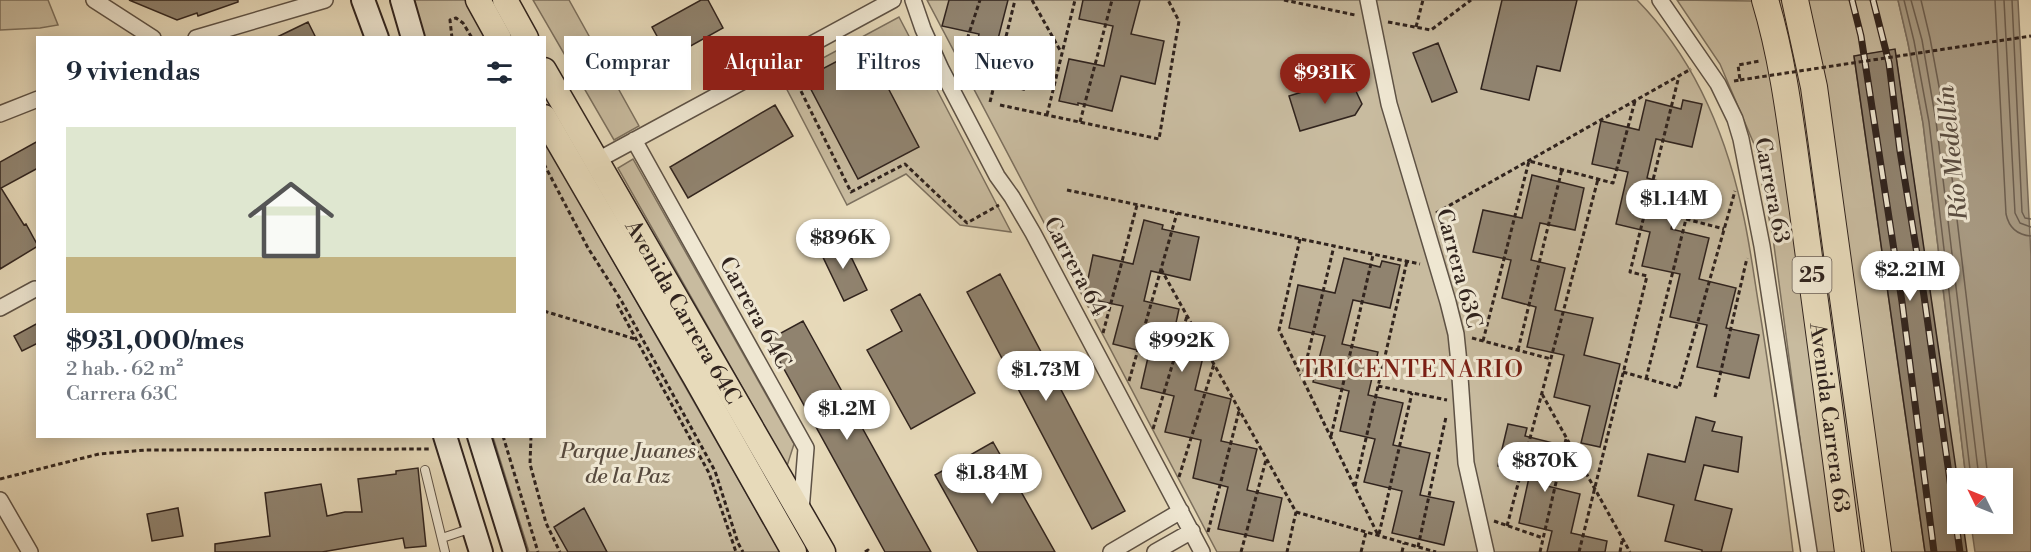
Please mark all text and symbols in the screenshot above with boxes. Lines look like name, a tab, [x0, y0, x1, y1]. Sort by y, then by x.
chip: Comprar	[564, 36, 691, 90]
chip: Alquilar	[703, 36, 824, 90]
chip: Filtros	[836, 36, 942, 90]
chip: Nuevo	[954, 36, 1055, 90]
pin: $931K	[1283, 54, 1367, 105]
text: 9 viviendas	[66, 56, 200, 88]
icon: filters	[483, 56, 516, 89]
text: $931K	[1294, 61, 1356, 86]
water label: Río Medellín	[1931, 84, 1975, 223]
street label: Carrera 63	[1748, 135, 1795, 245]
icon: home	[237, 166, 345, 274]
pin: $1.14M	[1625, 180, 1723, 231]
text: $1.14M	[1640, 187, 1708, 212]
street label: Carrera 63C	[1430, 206, 1487, 331]
street label: Carrera 64	[1037, 212, 1112, 321]
street label: Avenida Carrera 64C	[618, 215, 746, 409]
pin: $896K	[801, 219, 885, 270]
text: $896K	[810, 226, 876, 251]
pin: $2.21M	[1861, 251, 1959, 302]
street label: Carrera 64C	[713, 252, 796, 373]
road number: 25	[1792, 257, 1832, 293]
text: $2.21M	[1875, 258, 1945, 283]
street label: Avenida Carrera 63	[1803, 320, 1855, 514]
pin: $992K	[1140, 322, 1224, 373]
text: $931,000/mes	[66, 325, 244, 357]
text: $992K	[1149, 329, 1215, 354]
pin: $1.73M	[997, 351, 1095, 402]
district label: TRICENTENARIO	[1299, 355, 1525, 385]
text: 2 hab. · 62 m²	[66, 357, 183, 382]
text: $1.73M	[1011, 358, 1081, 383]
text: Carrera 63C	[66, 382, 177, 407]
pin: $1.2M	[805, 390, 889, 441]
text: $1.2M	[818, 397, 876, 422]
park label: Parque Juanes de la Paz	[559, 438, 696, 490]
pin: $870K	[1503, 442, 1587, 493]
text: $870K	[1512, 449, 1578, 474]
pin: $1.84M	[943, 454, 1041, 505]
text: $1.84M	[956, 461, 1028, 486]
north arrow	[1947, 468, 2013, 534]
map controls	[1947, 468, 2013, 534]

